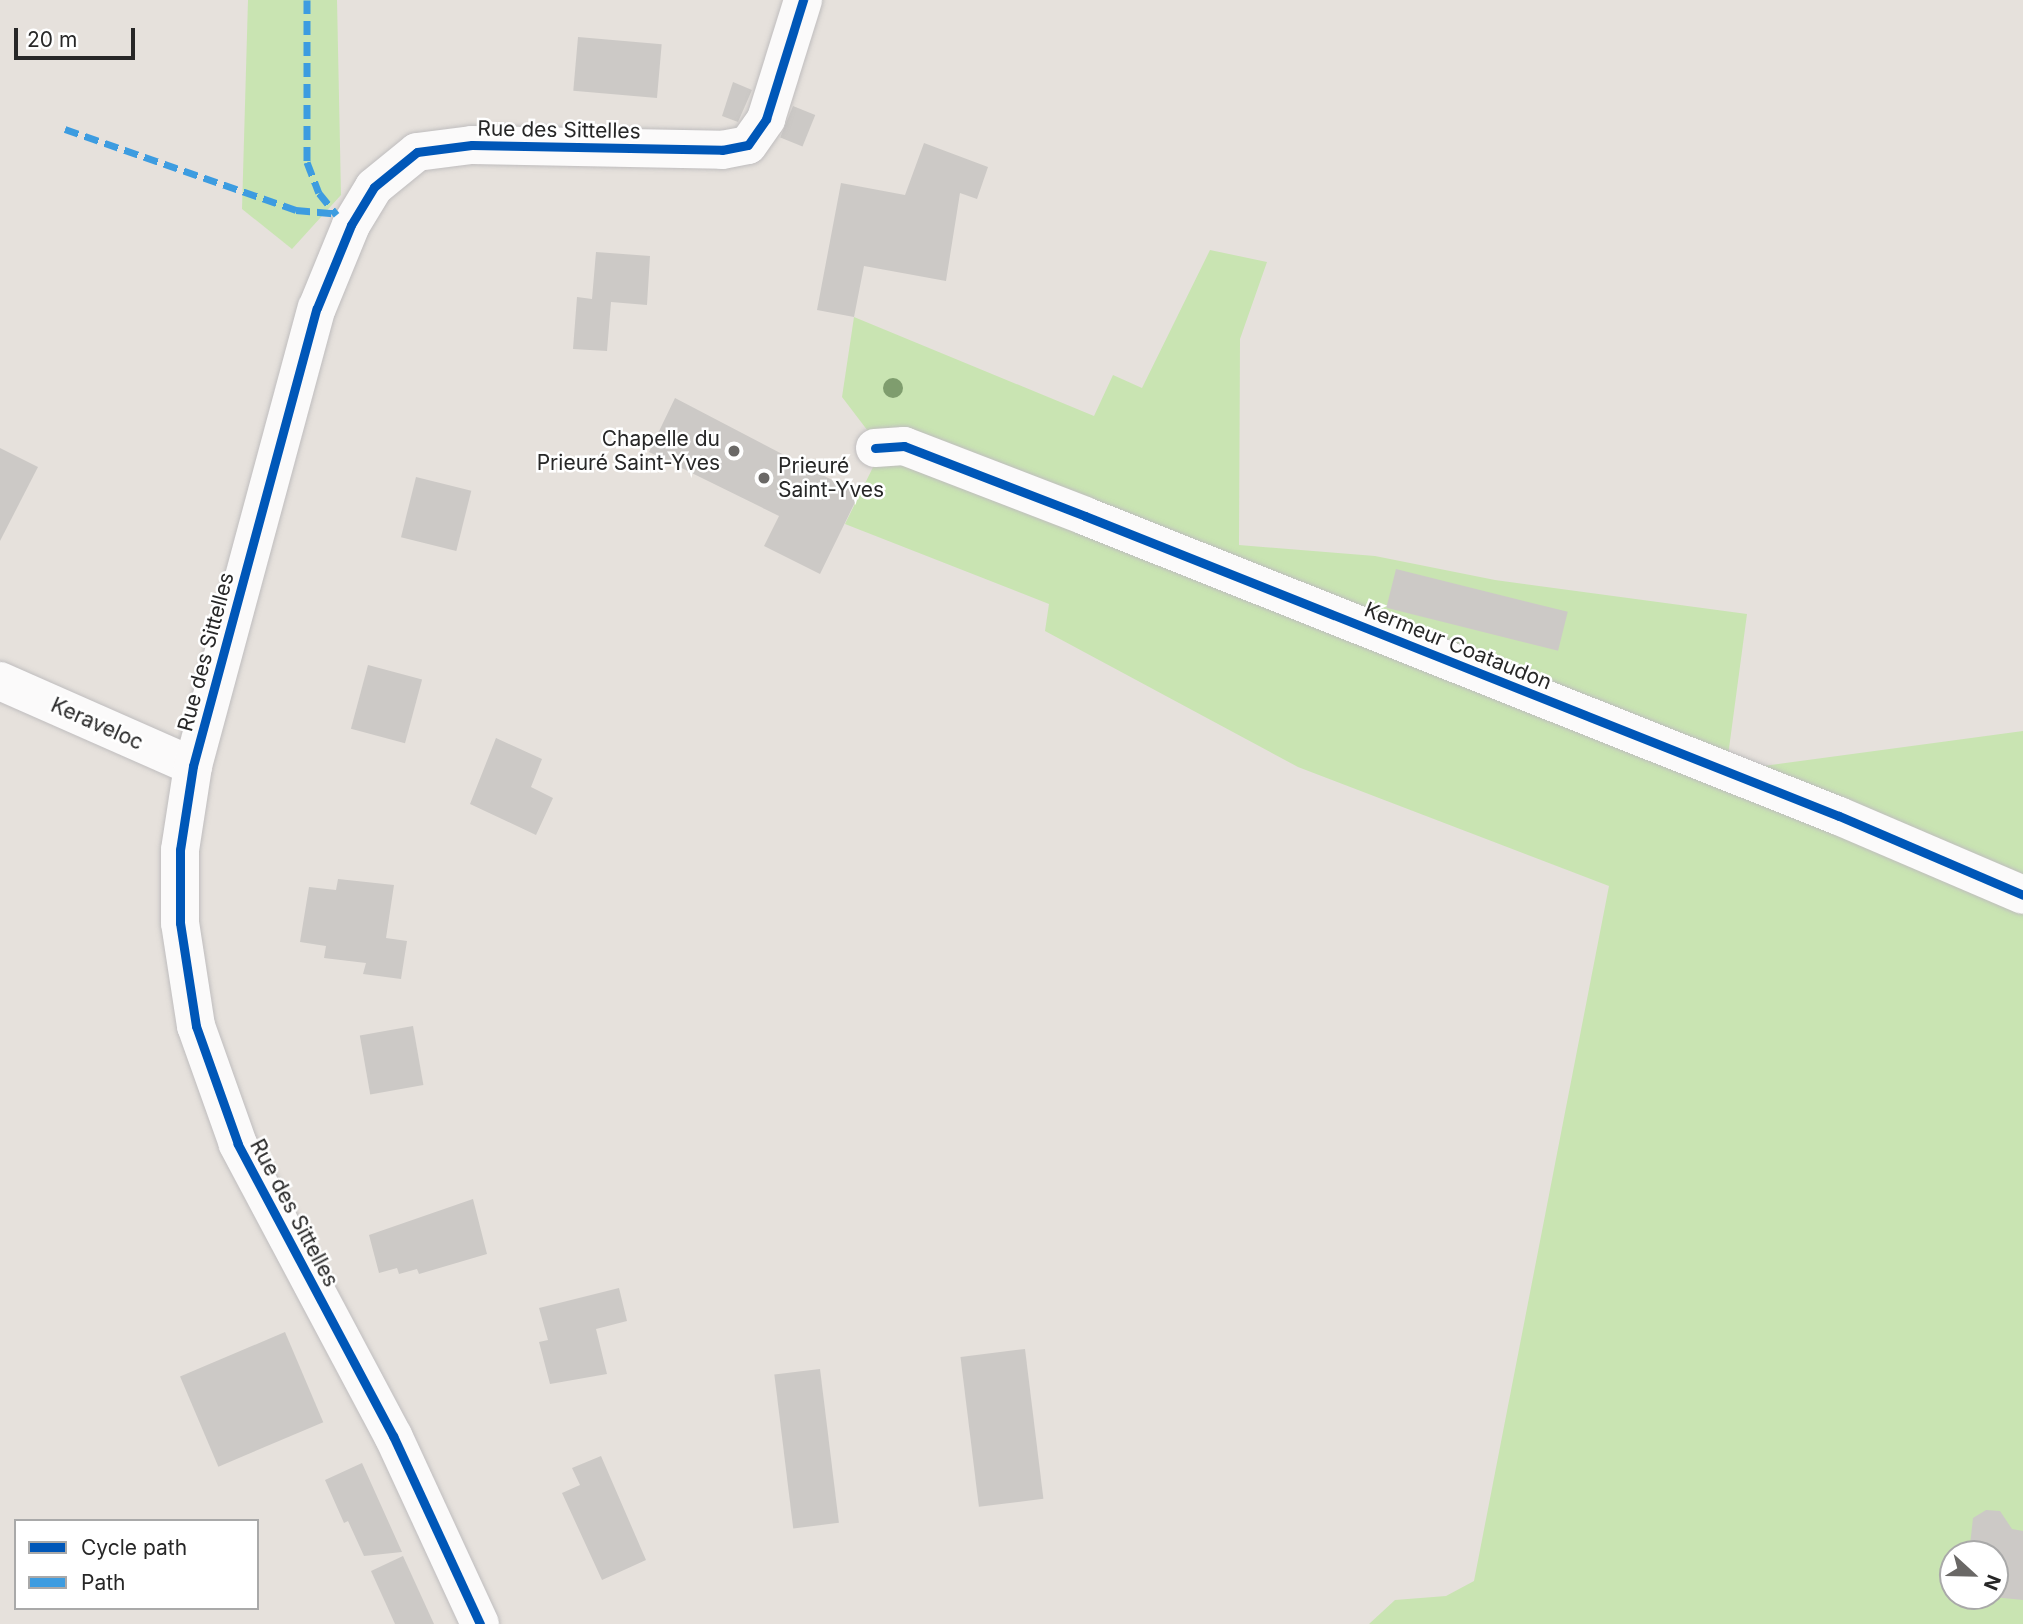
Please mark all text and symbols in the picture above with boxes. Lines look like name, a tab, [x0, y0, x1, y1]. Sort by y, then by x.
scale bar	[18, 14, 138, 58]
text: 20 m	[27, 27, 77, 52]
street label: Rue des Sittelles	[477, 116, 641, 144]
place label: Chapelle du Prieuré Saint-Yves	[537, 426, 720, 476]
marker: Chapelle du Prieuré Saint-Yves	[726, 443, 742, 459]
place label: Prieuré Saint-Yves	[778, 453, 884, 503]
marker: Prieuré Saint-Yves	[756, 470, 772, 486]
street label: Rue des Sittelles	[173, 570, 239, 734]
street label: Kermeur Coataudon	[1361, 597, 1555, 695]
street label: Keraveloc	[47, 693, 147, 755]
street label: Rue des Sittelles	[244, 1135, 344, 1291]
legend	[14, 1519, 259, 1610]
text: Cycle path	[81, 1535, 187, 1560]
north arrow	[1939, 1540, 2009, 1610]
text: Path	[81, 1570, 126, 1595]
text: N	[1979, 1571, 2005, 1593]

